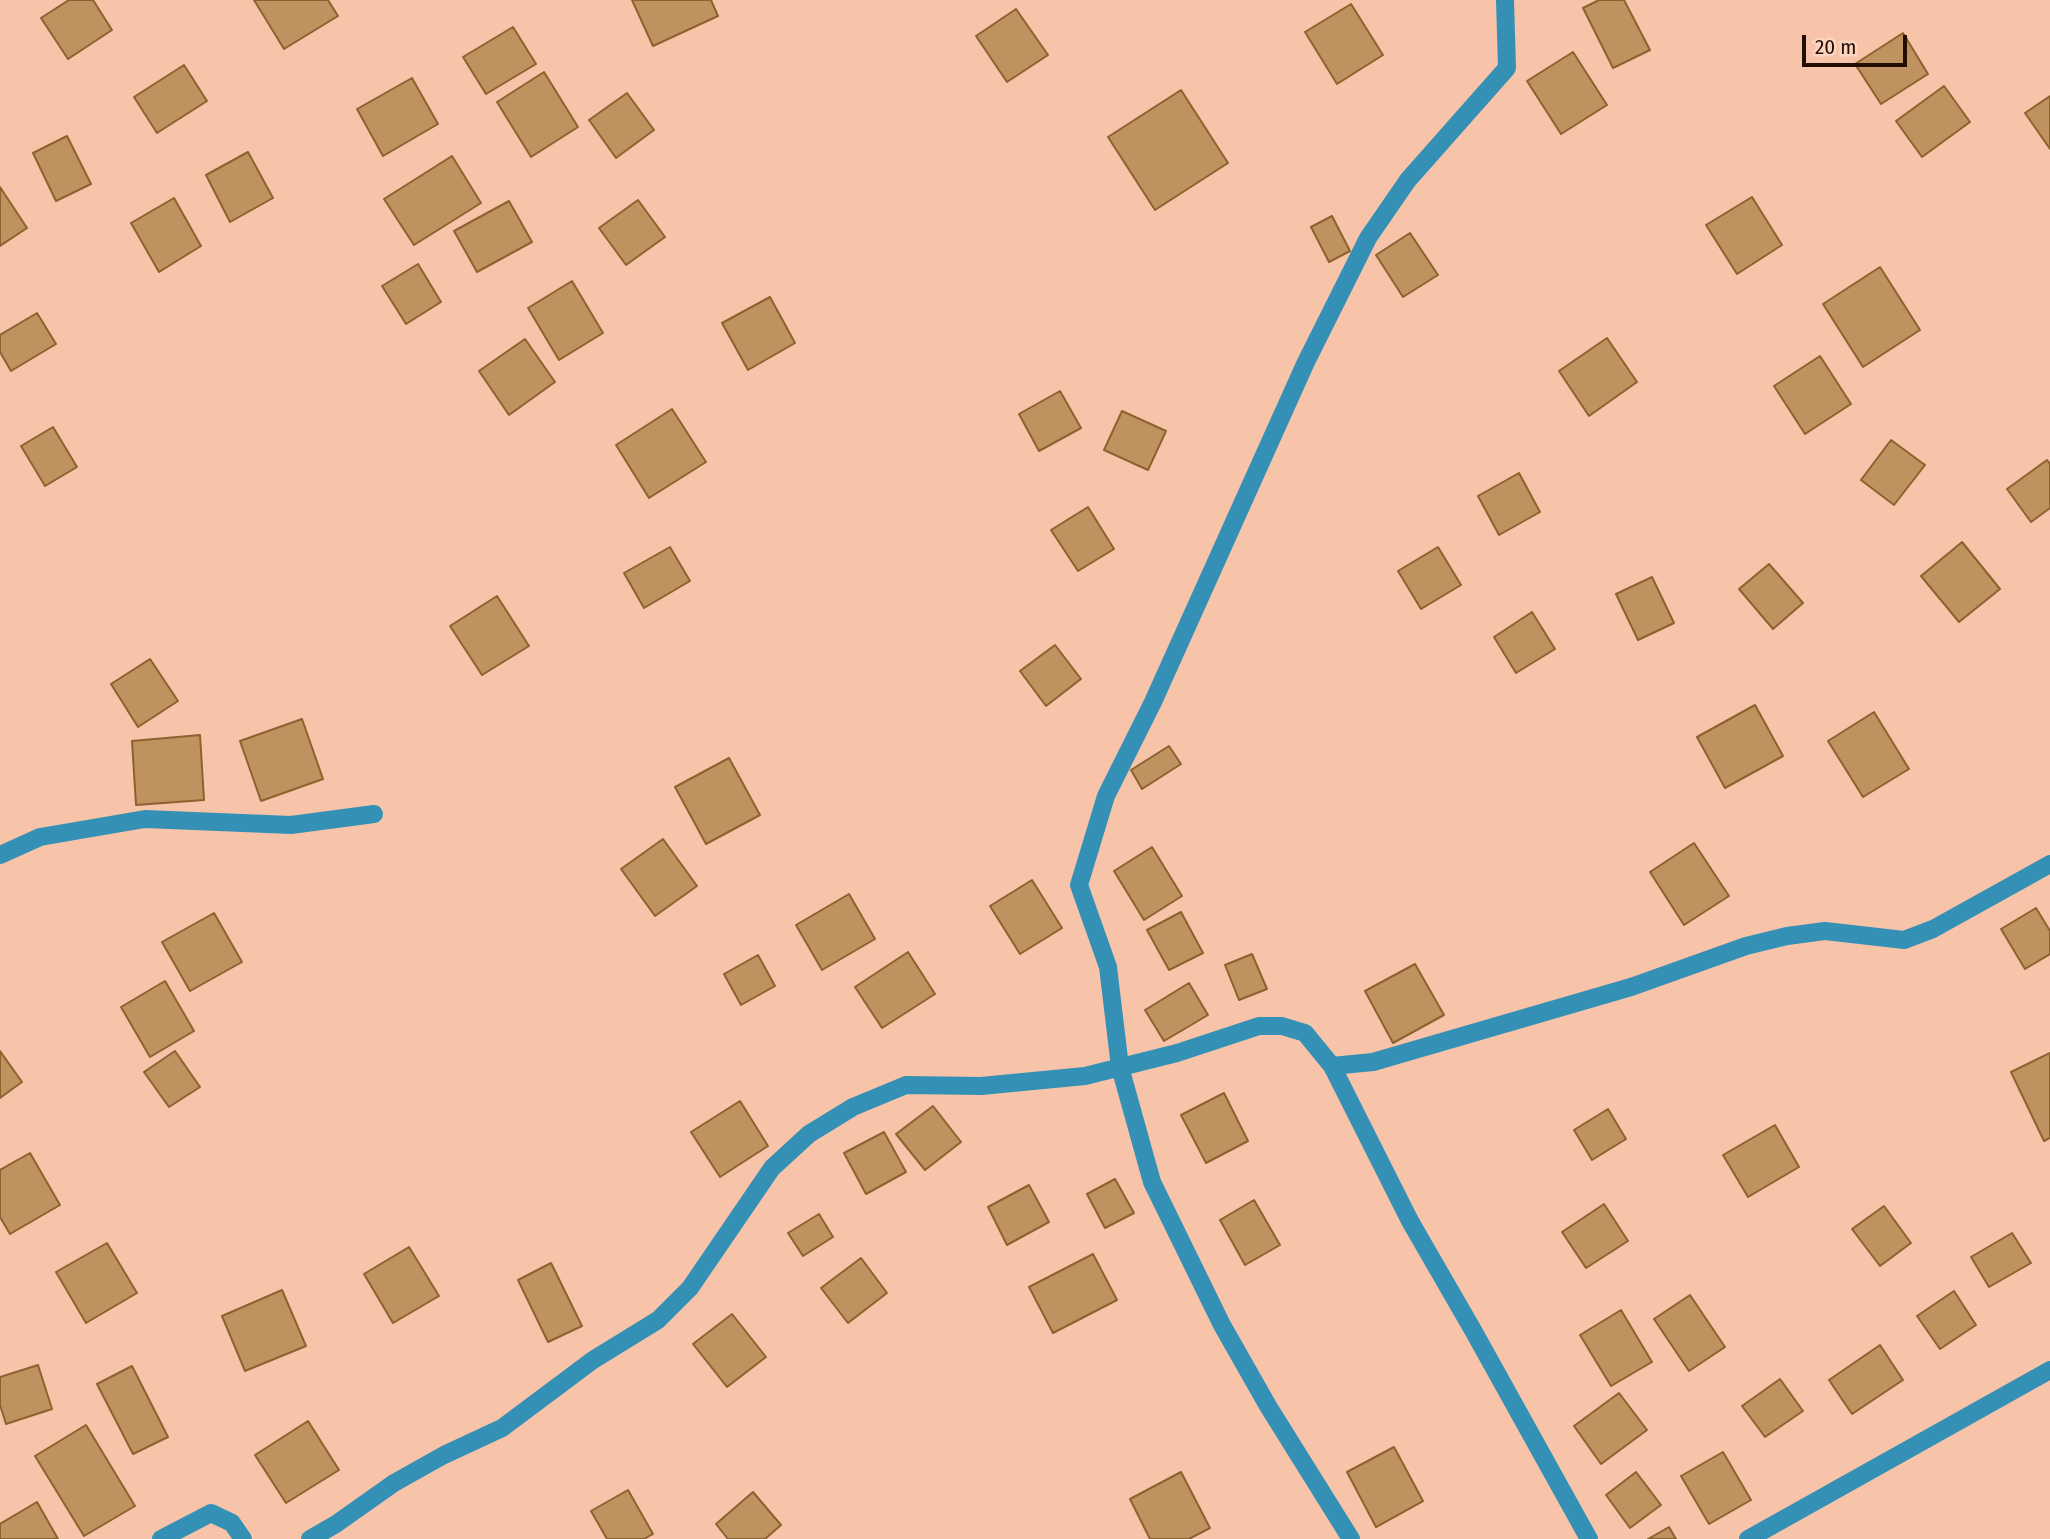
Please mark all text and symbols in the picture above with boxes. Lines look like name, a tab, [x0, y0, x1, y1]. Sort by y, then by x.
scale bar	[1805, 21, 1910, 65]
text: 20 m	[1815, 34, 1856, 60]

